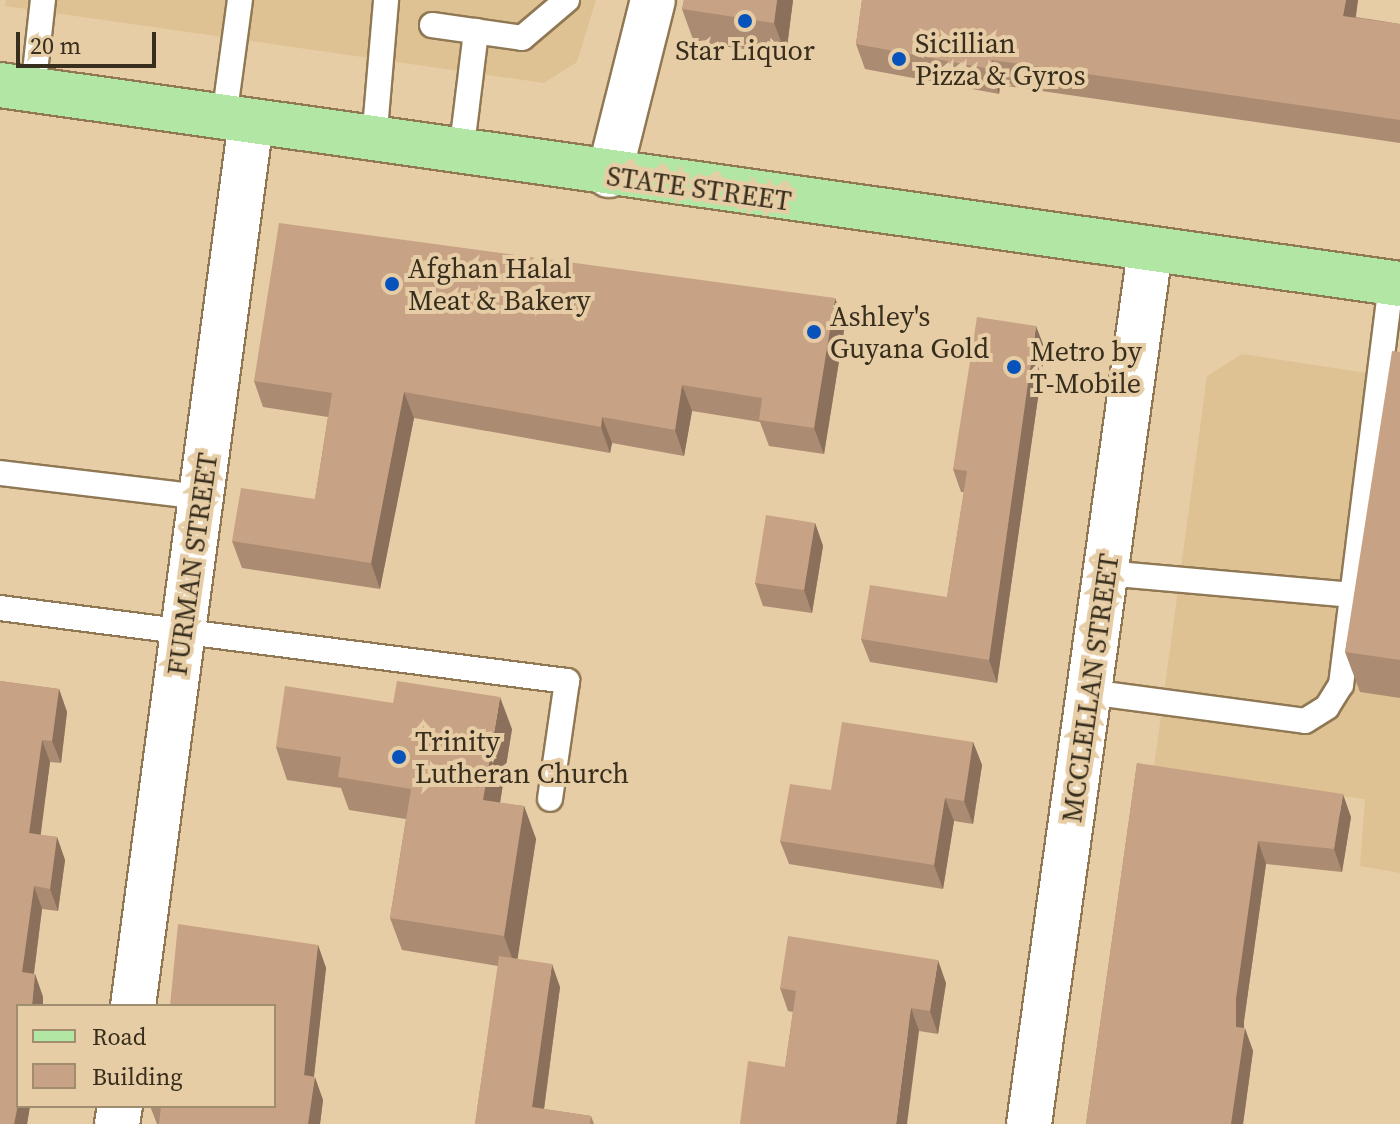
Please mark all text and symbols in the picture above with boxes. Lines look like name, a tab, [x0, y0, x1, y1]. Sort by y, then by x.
marker: Star Liquor	[736, 12, 754, 30]
scale bar	[20, 16, 160, 66]
place label: Sicillian Pizza & Gyros	[915, 26, 1086, 92]
text: 20 m	[30, 29, 81, 62]
place label: Star Liquor	[675, 33, 815, 67]
marker: Sicillian Pizza & Gyros	[890, 50, 908, 68]
street label: STATE STREET	[605, 158, 793, 218]
place label: Afghan Halal Meat & Bakery	[408, 251, 591, 317]
marker: Afghan Halal Meat & Bakery	[383, 275, 401, 293]
place label: Ashley's Guyana Gold	[830, 299, 989, 365]
marker: Ashley's Guyana Gold	[805, 323, 823, 341]
place label: Metro by T-Mobile	[1030, 334, 1142, 400]
marker: Metro by T-Mobile	[1005, 358, 1023, 376]
street label: FURMAN STREET	[160, 450, 224, 678]
street label: MCCLELLAN STREET	[1054, 551, 1126, 825]
place label: Trinity Lutheran Church	[415, 724, 629, 790]
marker: Trinity Lutheran Church	[390, 748, 408, 766]
legend	[16, 1004, 276, 1108]
text: Road	[92, 1020, 146, 1053]
text: Building	[92, 1060, 183, 1093]

